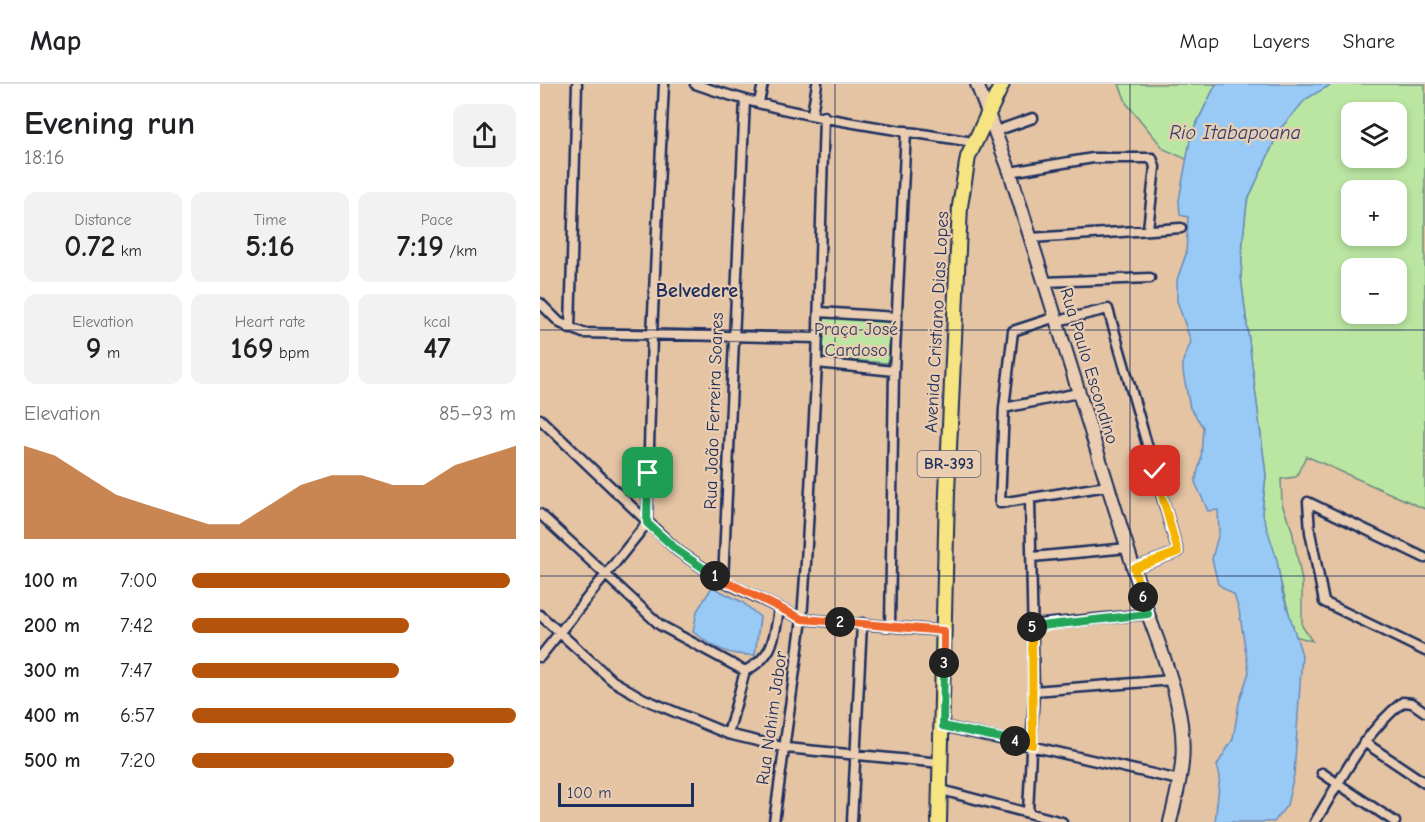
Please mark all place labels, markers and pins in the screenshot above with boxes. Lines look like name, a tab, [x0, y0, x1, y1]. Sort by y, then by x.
pin	[1129, 445, 1180, 496]
pin	[622, 447, 673, 498]
pin: 1	[700, 561, 730, 591]
pin: 6	[1128, 582, 1158, 612]
pin: 2	[825, 607, 855, 637]
pin: 5	[1017, 612, 1047, 642]
pin: 3	[929, 648, 959, 678]
pin: 4	[1000, 726, 1030, 756]

